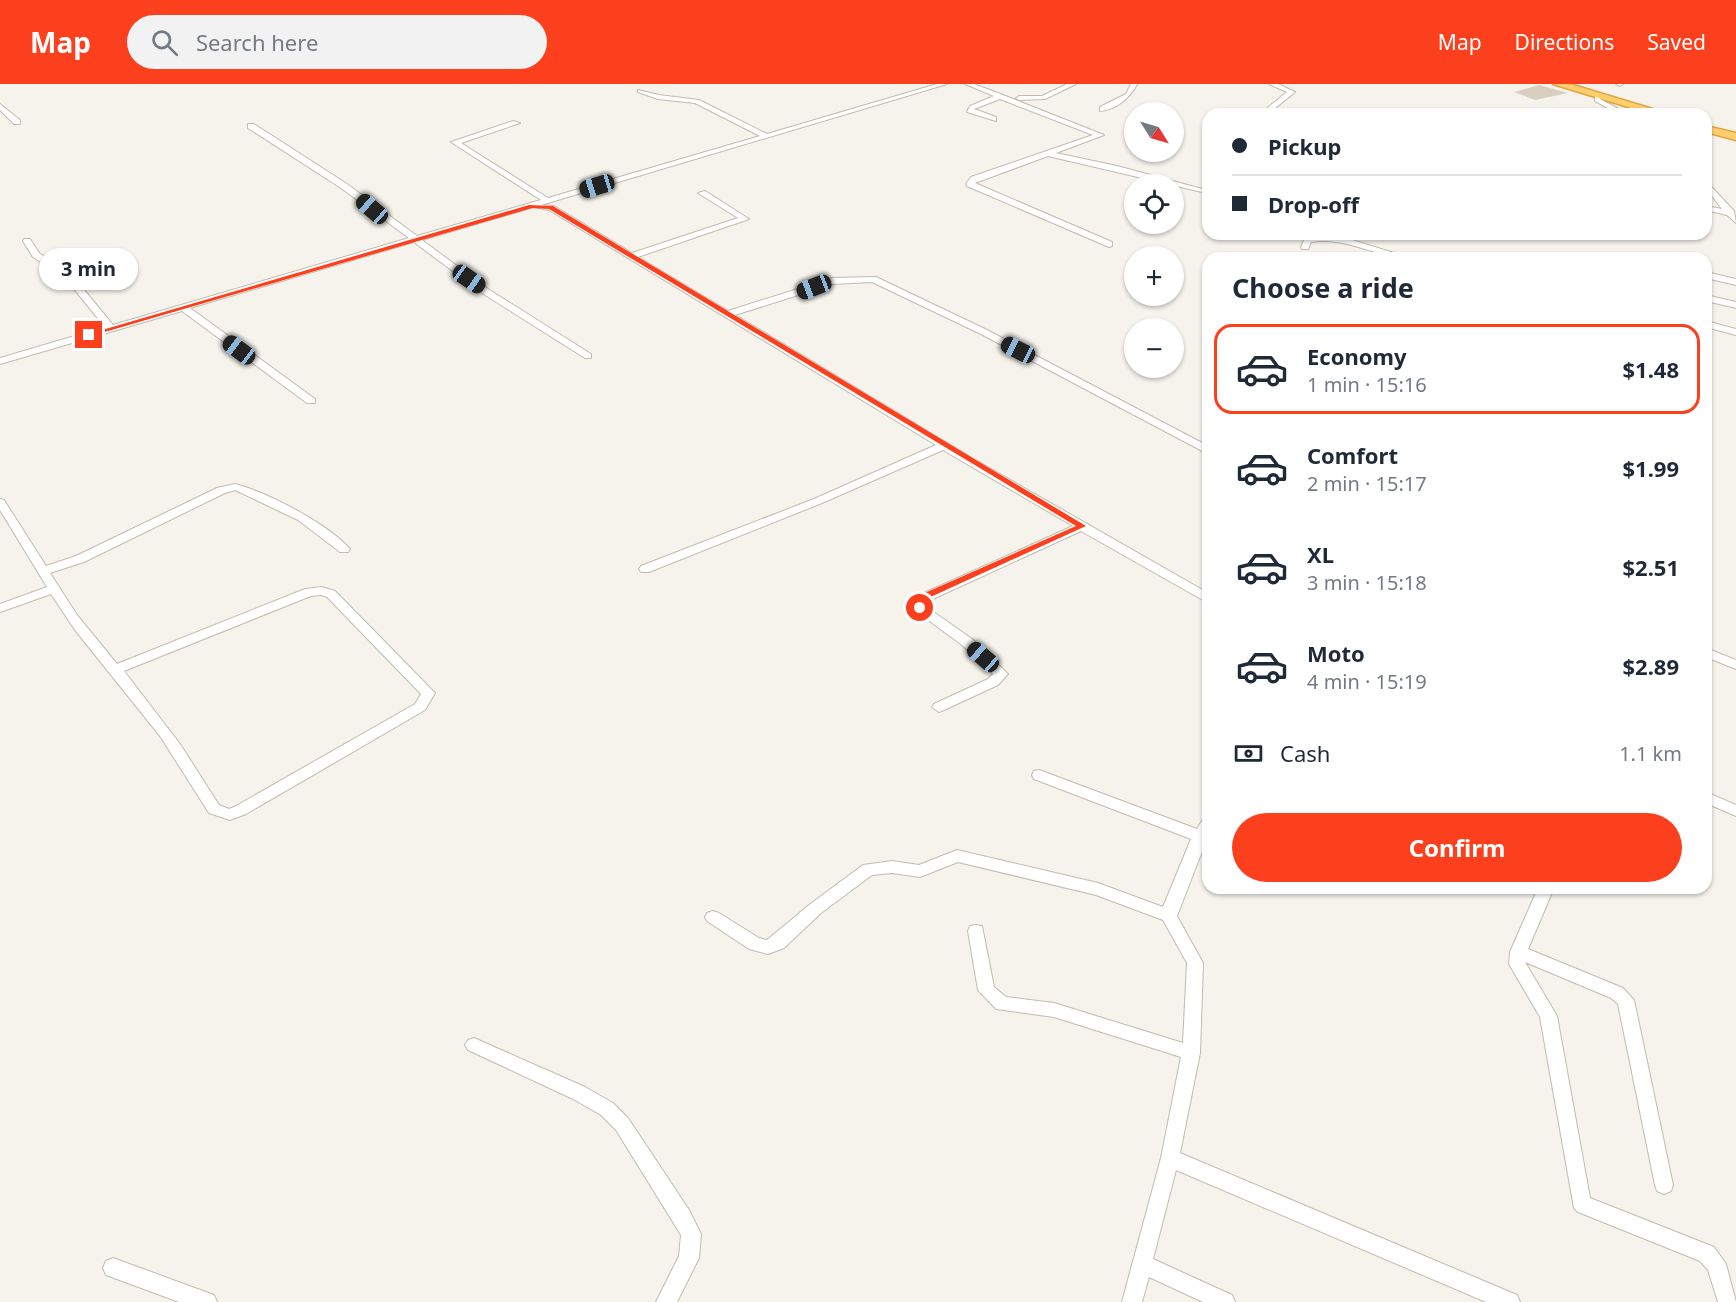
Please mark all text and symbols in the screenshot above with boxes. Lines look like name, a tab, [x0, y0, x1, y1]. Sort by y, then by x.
search box	[127, 15, 547, 69]
text: Map	[30, 23, 91, 61]
icon: search	[148, 26, 181, 59]
text: Search here	[196, 27, 318, 57]
text: Map	[1438, 28, 1482, 56]
text: Directions	[1515, 28, 1614, 56]
text: Saved	[1647, 28, 1706, 56]
north arrow	[1124, 102, 1184, 162]
map controls	[1124, 102, 1184, 378]
text: Pickup	[1268, 131, 1341, 161]
car	[577, 172, 617, 200]
button: locate	[1124, 174, 1184, 234]
text: Drop-off	[1268, 189, 1359, 219]
car	[353, 190, 391, 228]
button: +	[1124, 246, 1184, 306]
callout: 3 min	[40, 248, 138, 290]
text: 3 min	[61, 255, 116, 282]
car	[449, 261, 489, 297]
text: Choose a ride	[1232, 269, 1414, 306]
car	[794, 272, 834, 302]
button: −	[1124, 318, 1184, 378]
route end	[75, 321, 102, 348]
car	[219, 332, 259, 368]
car	[998, 334, 1038, 366]
text: Economy	[1307, 341, 1406, 371]
icon: car	[1235, 342, 1289, 396]
text: $1.48	[1622, 354, 1679, 384]
text: 1 min · 15:16	[1307, 371, 1427, 398]
text: Comfort	[1307, 440, 1398, 470]
icon: car	[1235, 441, 1289, 495]
text: $1.99	[1622, 453, 1679, 483]
text: 2 min · 15:17	[1307, 470, 1427, 497]
text: XL	[1307, 539, 1334, 569]
icon: car	[1235, 540, 1289, 594]
text: $2.51	[1622, 552, 1679, 582]
text: 3 min · 15:18	[1307, 569, 1427, 596]
route start	[906, 594, 933, 621]
car	[964, 638, 1002, 676]
text: Moto	[1307, 638, 1365, 668]
icon: car	[1235, 639, 1289, 693]
text: $2.89	[1622, 651, 1679, 681]
text: 4 min · 15:19	[1307, 668, 1427, 695]
icon: cash	[1232, 737, 1265, 770]
text: Cash	[1280, 738, 1330, 768]
text: 1.1 km	[1619, 740, 1682, 767]
button: Confirm	[1232, 813, 1682, 882]

